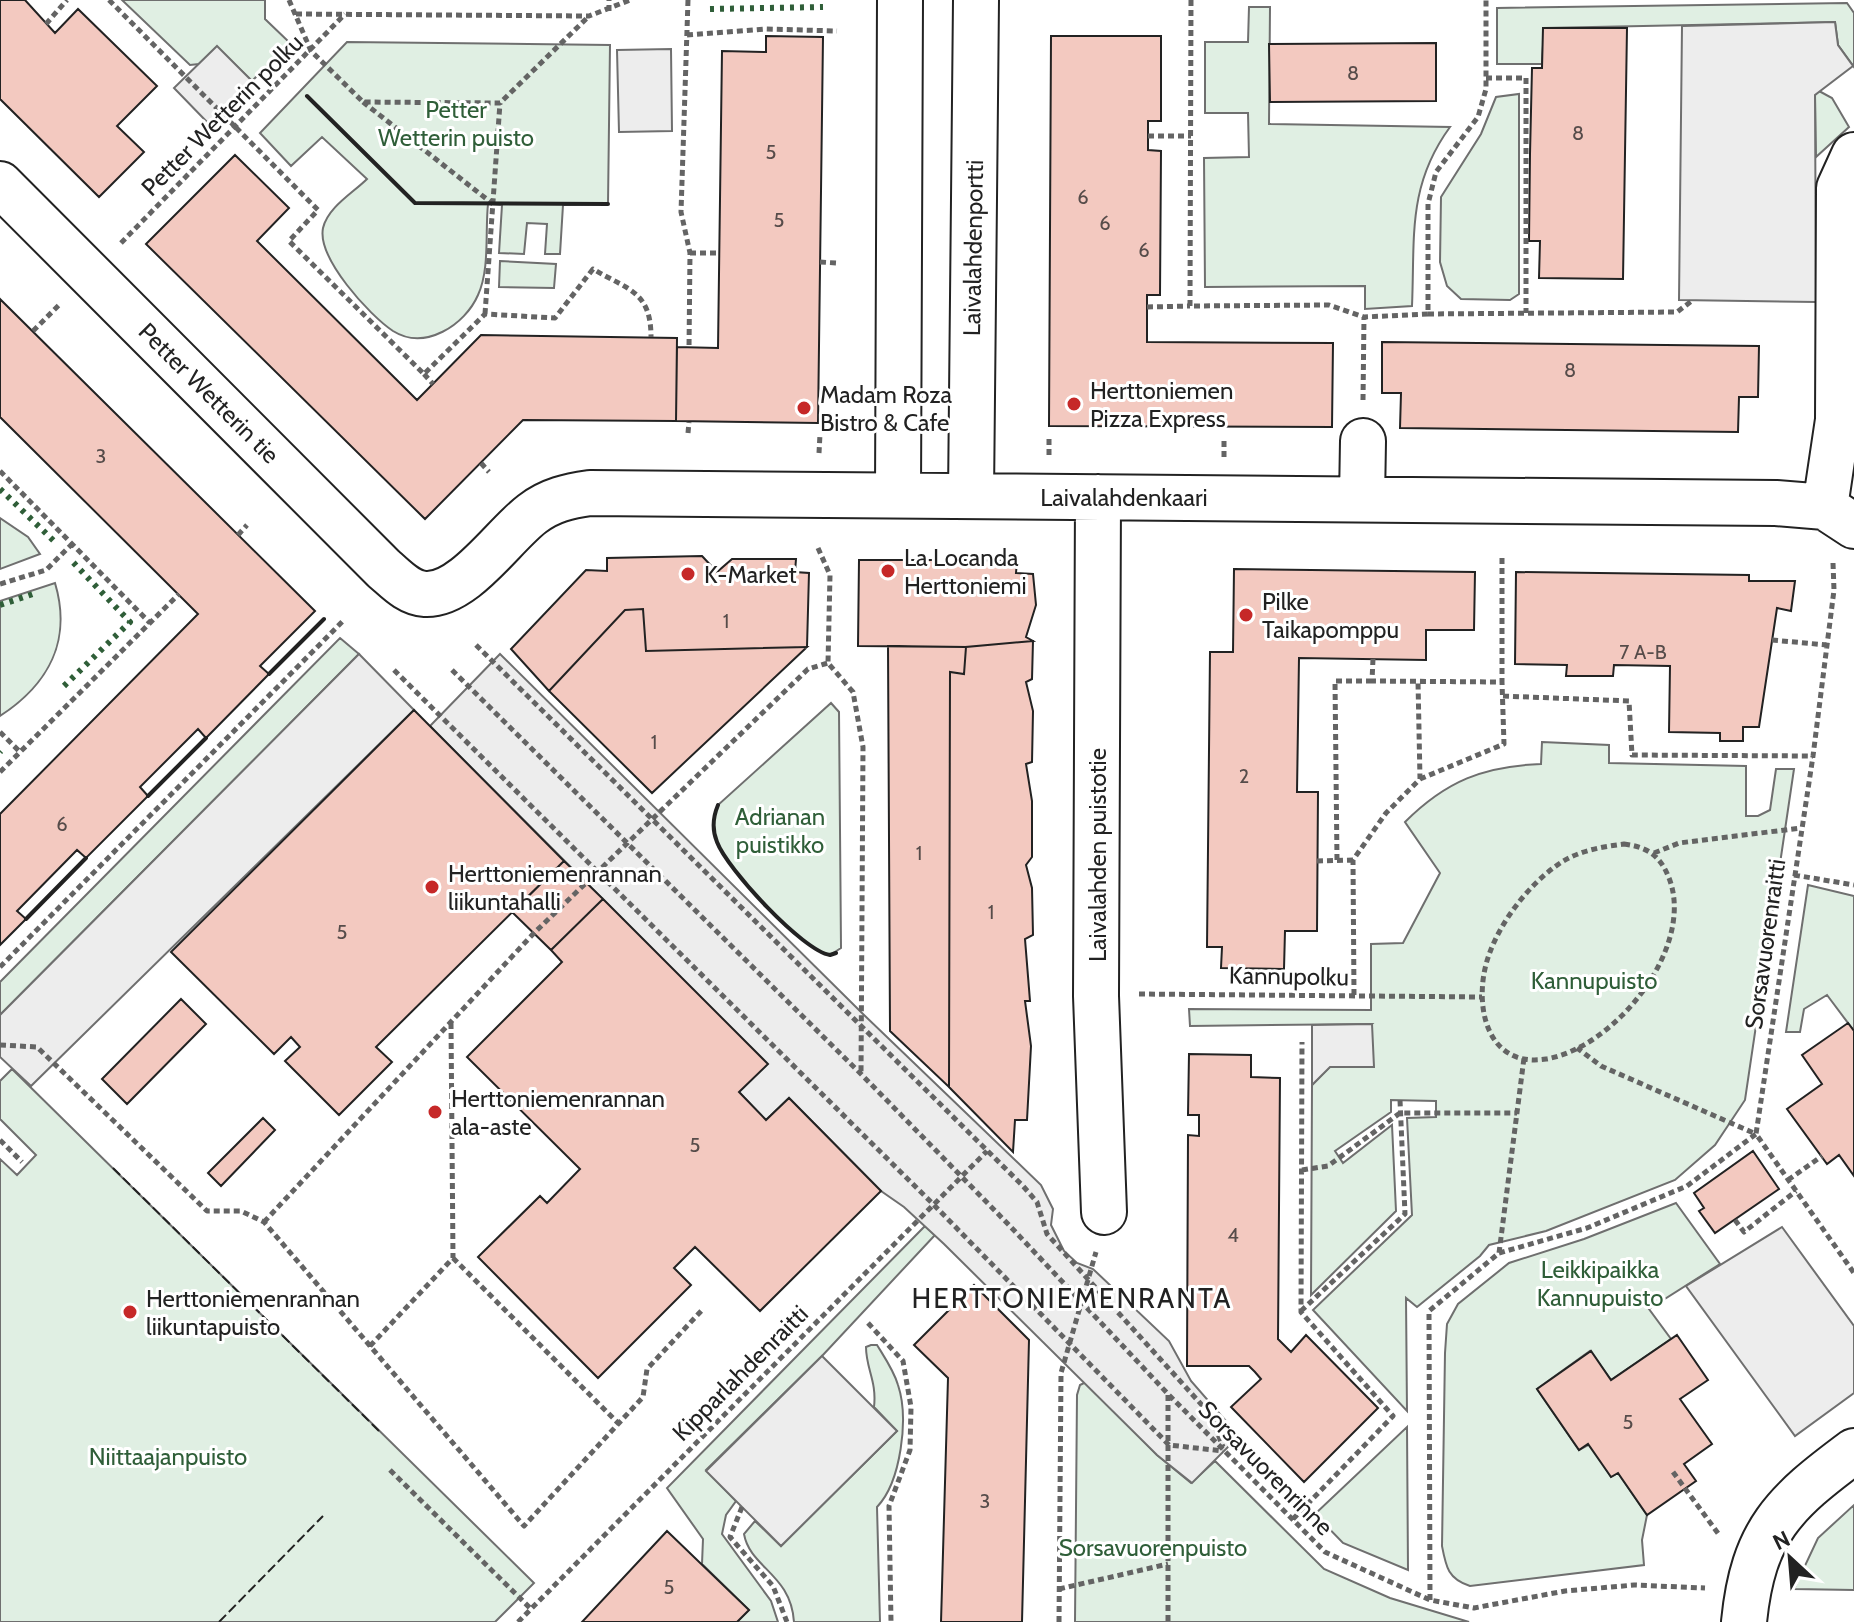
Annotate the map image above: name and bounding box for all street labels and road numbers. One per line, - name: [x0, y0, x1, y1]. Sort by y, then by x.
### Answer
- street label: Petter Wetterin polku: [135, 28, 309, 202]
- street label: Laivalahdenportti: [957, 160, 989, 336]
- street label: Petter Wetterin tie: [133, 317, 285, 469]
- street label: Laivalahdenkaari: [1040, 483, 1208, 512]
- street label: Laivalahden puistotie: [1083, 748, 1112, 962]
- street label: Sorsavuorenraitti: [1739, 857, 1791, 1031]
- street label: Kannupolku: [1229, 960, 1349, 992]
- street label: Kipparlahdenraitti: [666, 1299, 814, 1447]
- street label: Sorsavuorenrinne: [1193, 1395, 1339, 1541]

